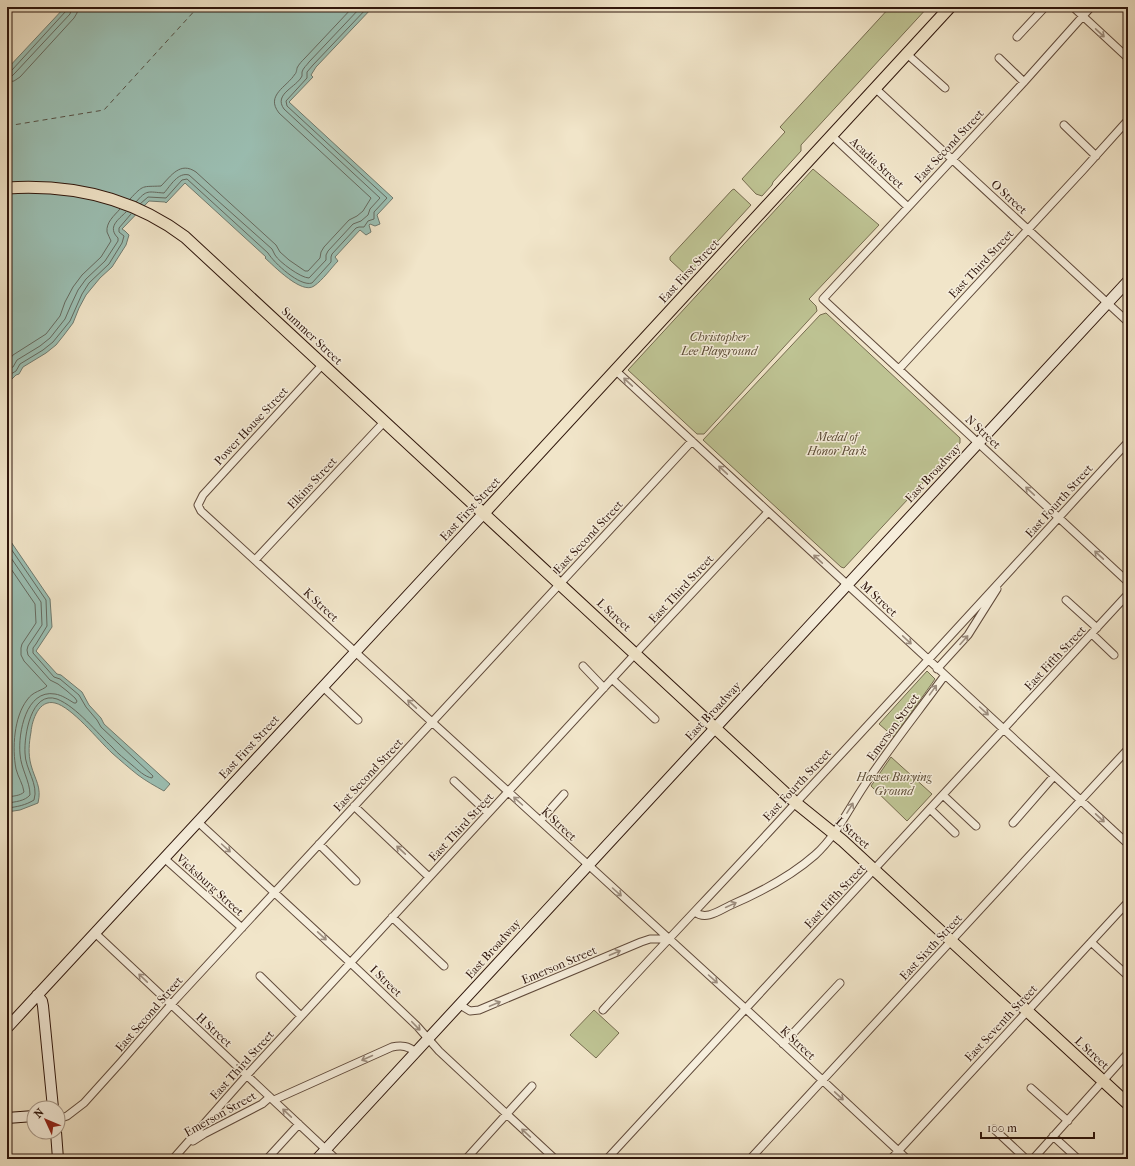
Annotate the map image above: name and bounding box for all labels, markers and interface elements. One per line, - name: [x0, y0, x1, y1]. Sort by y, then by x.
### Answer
- one-way arrow: [1095, 28, 1105, 38]
- street label: East Second Street: [911, 106, 987, 186]
- street label: Acadia Street: [846, 134, 907, 192]
- street label: O Street: [988, 177, 1030, 218]
- street label: East Third Street: [946, 226, 1017, 301]
- street label: East First Street: [656, 236, 723, 306]
- street label: Summer Street: [279, 304, 346, 368]
- park label: Christopher Lee Playground: [680, 330, 759, 358]
- one-way arrow: [623, 378, 633, 387]
- street label: Power House Street: [211, 383, 291, 468]
- street label: N Street: [962, 412, 1004, 452]
- park label: Medal of Honor Park: [806, 430, 867, 458]
- street label: East Broadway: [902, 440, 964, 505]
- street label: Elkins Street: [284, 454, 340, 512]
- street label: East Fourth Street: [1022, 461, 1096, 541]
- one-way arrow: [718, 466, 728, 475]
- street label: East First Street: [437, 474, 504, 544]
- one-way arrow: [1025, 486, 1035, 496]
- street label: East Second Street: [550, 497, 626, 577]
- street label: East Third Street: [646, 551, 717, 626]
- one-way arrow: [1095, 551, 1105, 560]
- one-way arrow: [813, 554, 824, 563]
- street label: M Street: [858, 578, 901, 620]
- street label: K Street: [301, 585, 342, 625]
- street label: L Street: [594, 596, 634, 635]
- street label: East Fifth Street: [1021, 622, 1089, 693]
- one-way arrow: [901, 635, 911, 644]
- one-way arrow: [959, 635, 968, 645]
- street label: East Broadway: [682, 678, 744, 743]
- one-way arrow: [929, 685, 938, 696]
- street label: Emerson Street: [864, 690, 923, 763]
- one-way arrow: [407, 699, 417, 709]
- one-way arrow: [979, 706, 989, 715]
- street label: East First Street: [216, 712, 283, 782]
- street label: East Second Street: [330, 735, 406, 815]
- street label: East Fourth Street: [760, 745, 835, 824]
- park label: Hawes Burying Ground: [856, 770, 932, 798]
- street label: East Third Street: [426, 789, 497, 864]
- one-way arrow: [513, 797, 523, 806]
- one-way arrow: [847, 802, 855, 814]
- street label: K Street: [539, 804, 580, 844]
- one-way arrow: [1095, 813, 1105, 823]
- street label: L Street: [833, 814, 874, 852]
- one-way arrow: [221, 843, 231, 852]
- one-way arrow: [396, 846, 406, 855]
- street label: Vicksburg Street: [173, 850, 247, 919]
- street label: East Fifth Street: [801, 860, 869, 931]
- one-way arrow: [612, 887, 622, 897]
- one-way arrow: [724, 901, 736, 909]
- street label: East Sixth Street: [897, 910, 966, 983]
- street label: East Broadway: [462, 916, 524, 982]
- one-way arrow: [317, 931, 327, 941]
- street label: Emerson Street: [519, 943, 599, 987]
- one-way arrow: [609, 949, 621, 957]
- street label: I Street: [367, 962, 405, 1000]
- street label: East Second Street: [112, 973, 186, 1055]
- one-way arrow: [137, 973, 148, 982]
- one-way arrow: [708, 975, 718, 984]
- street label: East Seventh Street: [962, 981, 1041, 1064]
- one-way arrow: [489, 999, 501, 1007]
- street label: H Street: [193, 1010, 235, 1051]
- one-way arrow: [412, 1021, 421, 1031]
- street label: K Street: [778, 1023, 819, 1063]
- street label: East Third Street: [207, 1027, 277, 1103]
- street label: L Street: [1072, 1034, 1112, 1073]
- one-way arrow: [361, 1055, 373, 1062]
- street label: Emerson Street: [182, 1088, 259, 1139]
- one-way arrow: [834, 1092, 844, 1101]
- north arrow: [26, 1100, 66, 1140]
- text: N: [32, 1105, 47, 1121]
- one-way arrow: [283, 1109, 293, 1118]
- scale bar: [981, 1114, 1094, 1140]
- text: 100 m: [987, 1121, 1017, 1135]
- one-way arrow: [521, 1128, 532, 1137]

